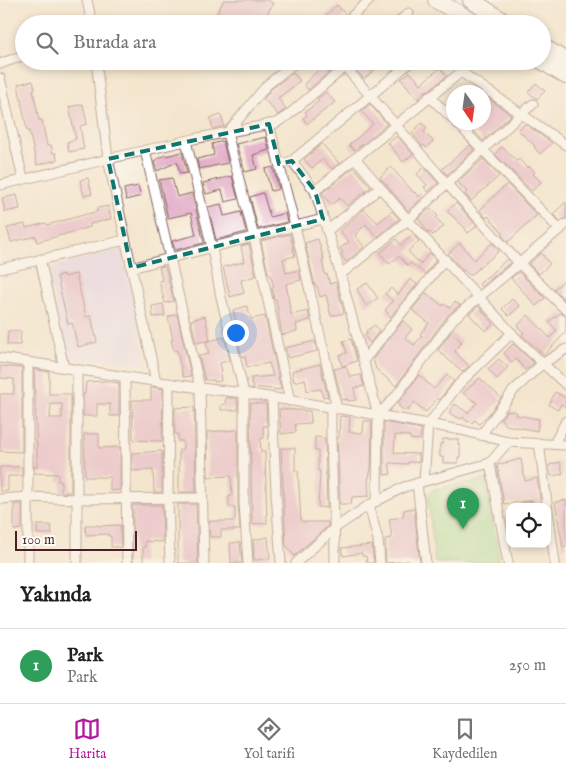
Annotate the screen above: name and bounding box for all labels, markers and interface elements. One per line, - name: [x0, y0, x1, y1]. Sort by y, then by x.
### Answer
- search box: [15, 15, 551, 70]
- icon: search: [33, 29, 61, 57]
- text: Burada ara: [73, 31, 157, 55]
- north arrow: [446, 85, 491, 130]
- your location: [223, 320, 249, 346]
- pin: 1: [447, 488, 479, 529]
- map controls: [506, 503, 551, 548]
- button: locate: [506, 503, 551, 548]
- scale bar: [15, 528, 138, 551]
- text: 100 m: [22, 531, 55, 549]
- text: Yakında: [20, 582, 91, 609]
- text: Park: [67, 644, 103, 668]
- text: 1: [33, 656, 39, 676]
- text: 250 m: [509, 656, 546, 676]
- text: Park: [67, 668, 97, 688]
- tab: Harita: [69, 715, 106, 763]
- tab: Yol tarifi: [243, 715, 295, 763]
- tab: Kaydedilen: [432, 715, 497, 763]

